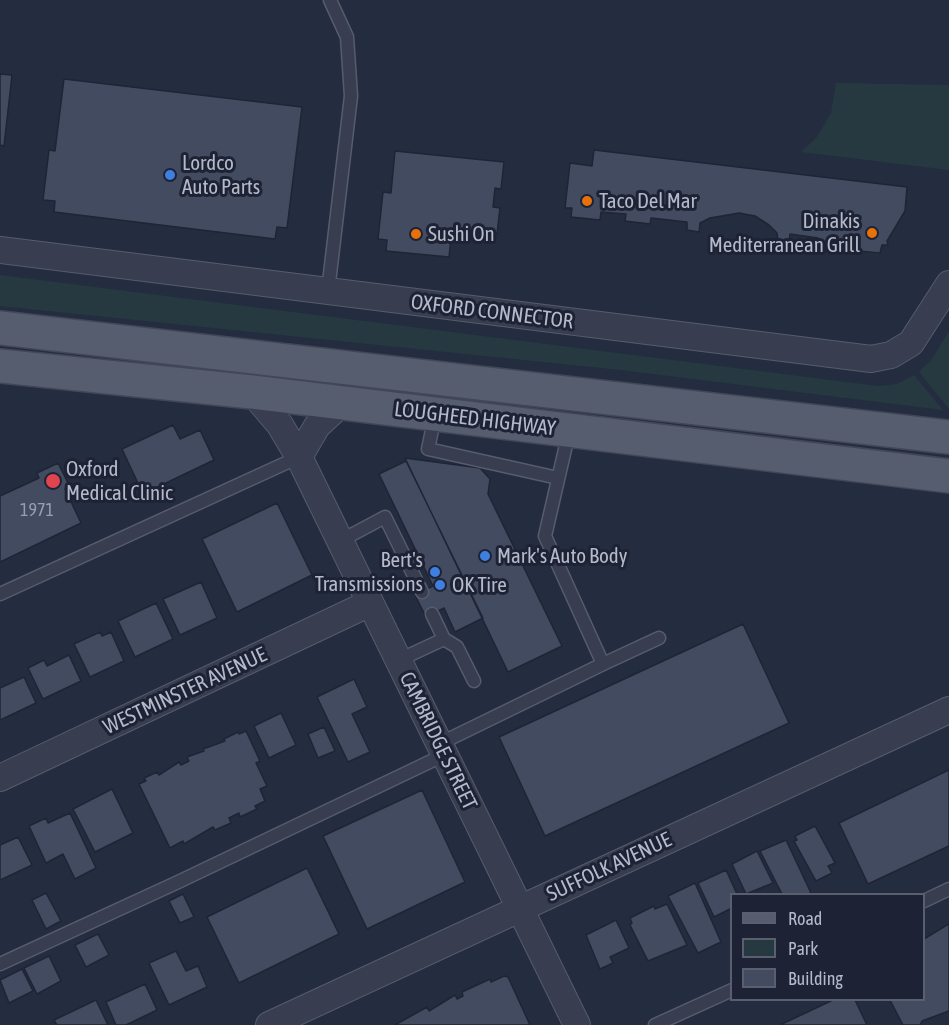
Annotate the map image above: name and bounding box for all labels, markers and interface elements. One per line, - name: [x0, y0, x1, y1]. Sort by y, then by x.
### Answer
- place label: Lordco Auto Parts: [182, 150, 260, 200]
- marker: Lordco Auto Parts: [163, 168, 177, 182]
- place label: Taco Del Mar: [599, 188, 697, 214]
- marker: Taco Del Mar: [580, 194, 594, 208]
- place label: Dinakis Mediterranean Grill: [709, 208, 860, 258]
- place label: Sushi On: [428, 221, 495, 247]
- marker: Dinakis Mediterranean Grill: [865, 226, 879, 240]
- marker: Sushi On: [409, 227, 423, 241]
- street label: OXFORD CONNECTOR: [409, 290, 575, 334]
- street label: LOUGHEED HIGHWAY: [393, 397, 557, 441]
- place label: Oxford Medical Clinic: [66, 456, 173, 506]
- marker: Oxford Medical Clinic: [44, 472, 62, 490]
- house number: 1971: [20, 499, 54, 521]
- place label: Mark's Auto Body: [497, 543, 627, 569]
- place label: Bert's Transmissions: [315, 547, 423, 597]
- marker: Mark's Auto Body: [478, 549, 492, 563]
- marker: Bert's Transmissions: [428, 565, 442, 579]
- place label: OK Tire: [452, 572, 507, 598]
- marker: OK Tire: [433, 578, 447, 592]
- street label: WESTMINSTER AVENUE: [99, 642, 271, 740]
- street label: CAMBRIDGE STREET: [394, 668, 482, 814]
- street label: SUFFOLK AVENUE: [543, 827, 675, 907]
- legend: [730, 893, 925, 1001]
- text: Road: [788, 908, 822, 929]
- text: Park: [788, 938, 818, 959]
- text: Building: [788, 968, 843, 989]

